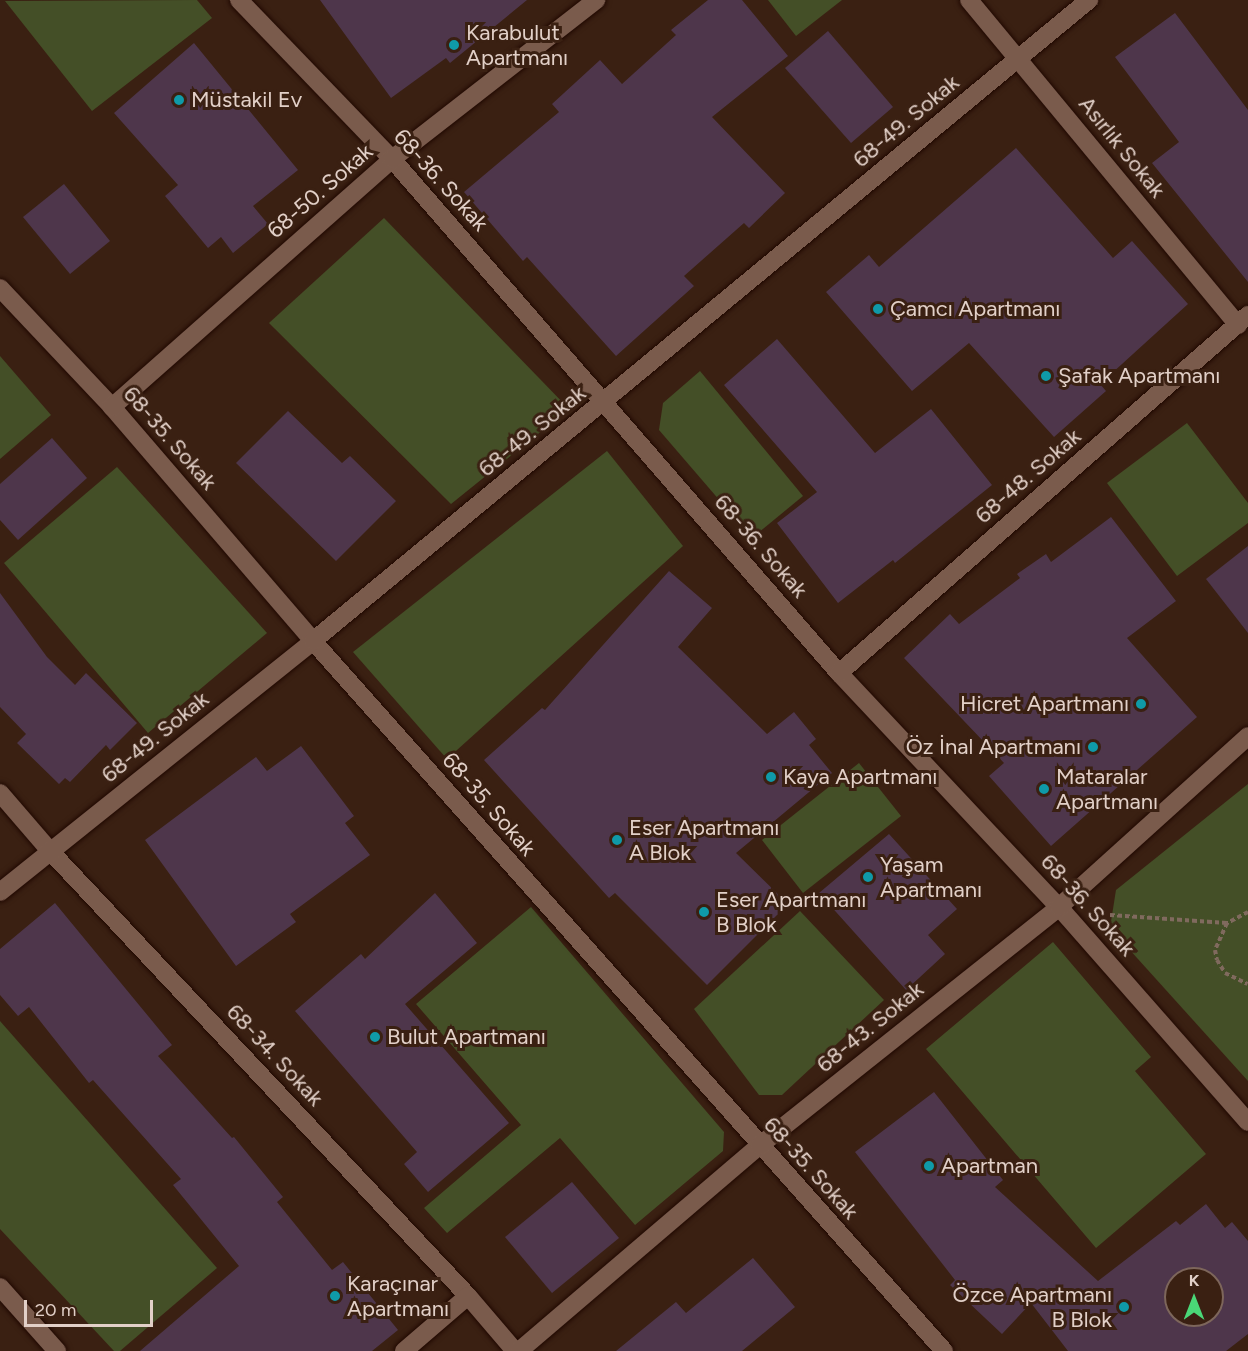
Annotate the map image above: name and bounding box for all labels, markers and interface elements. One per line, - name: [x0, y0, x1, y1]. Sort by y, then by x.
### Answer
- place label: Karabulut Apartmanı: [466, 19, 568, 70]
- marker: Karabulut Apartmanı: [447, 38, 461, 52]
- street label: 68-49. Sokak: [848, 69, 964, 173]
- place label: Müstakil Ev: [191, 87, 302, 113]
- street label: Asırlık Sokak: [1073, 91, 1171, 203]
- marker: Müstakil Ev: [172, 93, 186, 107]
- street label: 68-36. Sokak: [388, 124, 494, 236]
- street label: 68-50. Sokak: [262, 138, 378, 244]
- place label: Çamcı Apartmanı: [890, 296, 1060, 322]
- marker: Çamcı Apartmanı: [871, 302, 885, 316]
- place label: Şafak Apartmanı: [1058, 363, 1220, 389]
- marker: Şafak Apartmanı: [1039, 369, 1053, 383]
- street label: 68-49. Sokak: [473, 380, 591, 482]
- street label: 68-35. Sokak: [118, 381, 222, 495]
- street label: 68-48. Sokak: [970, 423, 1086, 529]
- street label: 68-36. Sokak: [709, 489, 813, 603]
- street label: 68-49. Sokak: [96, 686, 214, 788]
- place label: Hicret Apartmanı: [960, 691, 1129, 717]
- marker: Hicret Apartmanı: [1134, 697, 1148, 711]
- place label: Öz İnal Apartmanı: [906, 734, 1081, 760]
- marker: Öz İnal Apartmanı: [1086, 740, 1100, 754]
- street label: 68-35. Sokak: [437, 747, 541, 861]
- place label: Mataralar Apartmanı: [1056, 763, 1158, 814]
- place label: Kaya Apartmanı: [783, 764, 937, 790]
- marker: Kaya Apartmanı: [764, 770, 778, 784]
- marker: Mataralar Apartmanı: [1037, 782, 1051, 796]
- place label: Eser Apartmanı A Blok: [629, 814, 779, 866]
- marker: Eser Apartmanı A Blok: [610, 833, 624, 847]
- street label: 68-36. Sokak: [1035, 849, 1141, 961]
- place label: Yaşam Apartmanı: [880, 851, 982, 902]
- marker: Yaşam Apartmanı: [861, 870, 875, 884]
- place label: Eser Apartmanı B Blok: [716, 886, 866, 938]
- marker: Eser Apartmanı B Blok: [697, 905, 711, 919]
- street label: 68-43. Sokak: [811, 976, 929, 1078]
- street label: 68-34. Sokak: [221, 999, 329, 1111]
- place label: Bulut Apartmanı: [387, 1024, 546, 1050]
- marker: Bulut Apartmanı: [368, 1030, 382, 1044]
- street label: 68-35. Sokak: [758, 1111, 864, 1225]
- place label: Apartman: [941, 1153, 1038, 1179]
- marker: Apartman: [922, 1159, 936, 1173]
- north arrow: [1164, 1267, 1224, 1327]
- place label: Karaçınar Apartmanı: [347, 1270, 449, 1322]
- text: K: [1189, 1271, 1199, 1290]
- place label: Özce Apartmanı B Blok: [953, 1281, 1112, 1332]
- scale bar: [27, 1288, 156, 1326]
- marker: Karaçınar Apartmanı: [328, 1289, 342, 1303]
- text: 20 m: [35, 1299, 76, 1321]
- marker: Özce Apartmanı B Blok: [1117, 1300, 1131, 1314]

